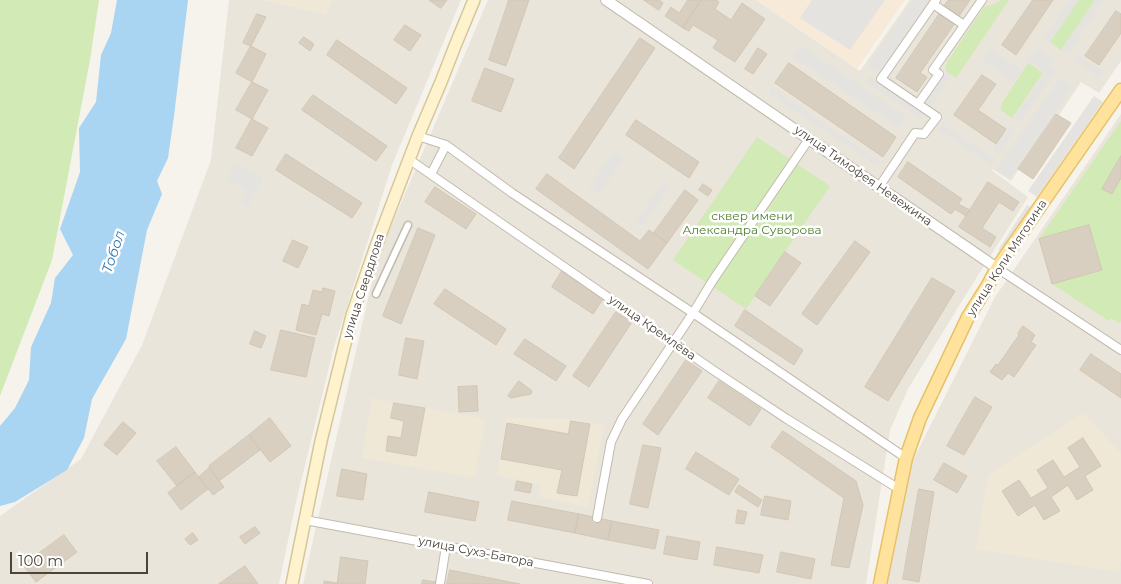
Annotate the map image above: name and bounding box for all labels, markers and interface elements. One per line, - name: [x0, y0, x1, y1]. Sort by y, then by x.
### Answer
- street label: улица Тимофея Невежина: [791, 123, 935, 229]
- street label: улица Коли Мяготина: [964, 197, 1050, 319]
- park label: сквер имени Александра Суворова: [682, 209, 822, 237]
- water label: Тобол: [99, 229, 129, 275]
- street label: улица Свердлова: [340, 232, 388, 340]
- street label: улица Кремлёва: [606, 292, 698, 364]
- street label: улица Сухэ-Батора: [417, 534, 535, 570]
- scale bar: [12, 542, 150, 574]
- text: 100 m: [18, 551, 63, 570]

